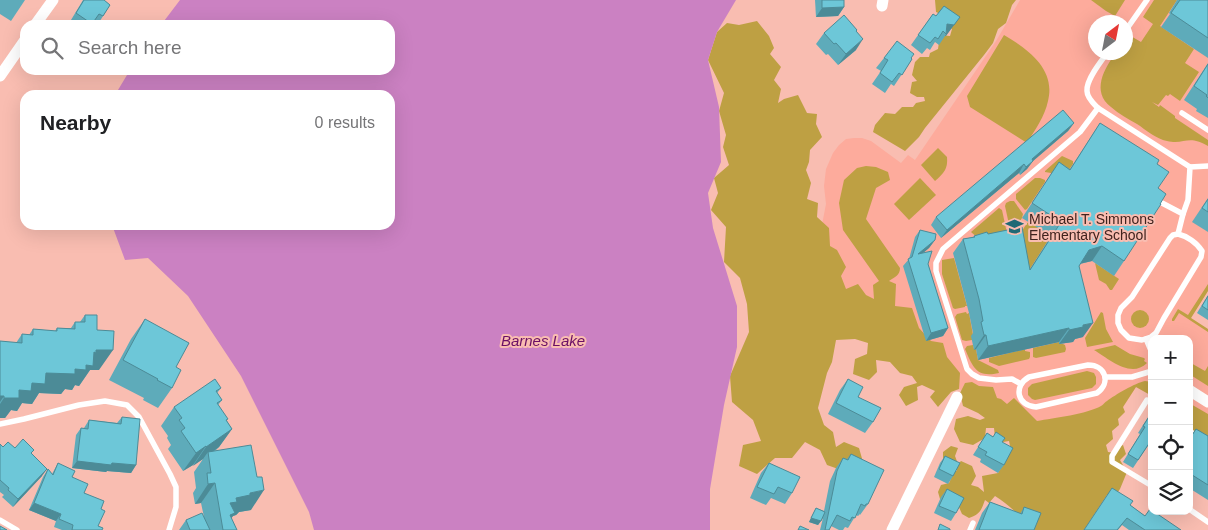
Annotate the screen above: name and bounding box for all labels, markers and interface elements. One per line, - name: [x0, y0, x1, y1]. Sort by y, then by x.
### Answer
- north arrow: [1088, 15, 1133, 60]
- search box: [20, 20, 395, 75]
- icon: search: [38, 34, 66, 62]
- text: Search here: [78, 37, 182, 58]
- text: Nearby: [40, 111, 111, 134]
- text: 0 results: [315, 114, 375, 131]
- place label: Michael T. Simmons Elementary School: [1029, 211, 1154, 243]
- school or university icon: Michael T. Simmons Elementary School: [1005, 217, 1025, 237]
- water label: Barnes Lake: [501, 332, 585, 349]
- map controls: [1148, 335, 1193, 515]
- button: +: [1148, 335, 1193, 380]
- button: −: [1148, 380, 1193, 425]
- button: locate: [1148, 425, 1193, 470]
- button: layers: [1148, 470, 1193, 515]

